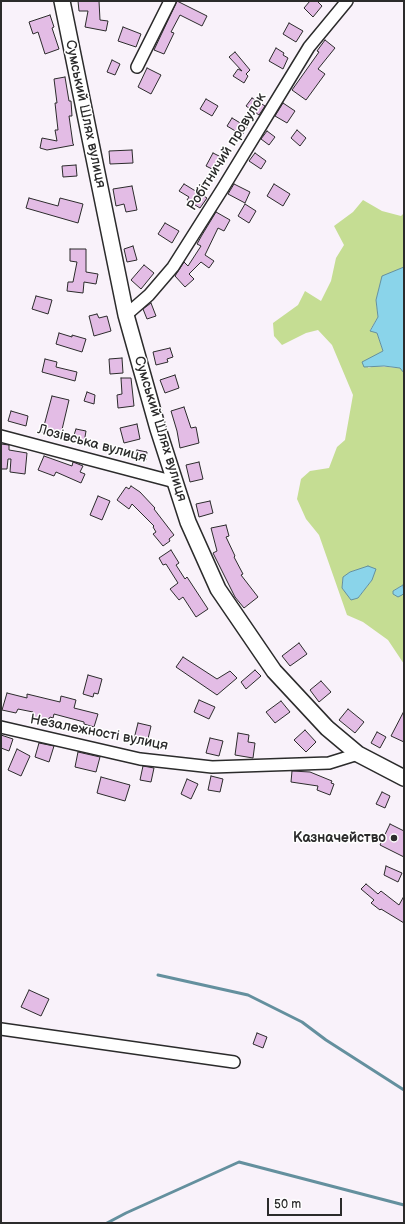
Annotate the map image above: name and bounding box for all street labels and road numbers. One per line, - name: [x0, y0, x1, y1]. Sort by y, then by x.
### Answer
- street label: Сумський Шлях вулиця: [61, 38, 109, 190]
- street label: Робітничий провулок: [184, 90, 270, 214]
- street label: Сумський Шлях вулиця: [130, 354, 190, 504]
- street label: Лозівська вулиця: [36, 421, 148, 467]
- street label: Незалежності вулиця: [29, 711, 169, 755]

